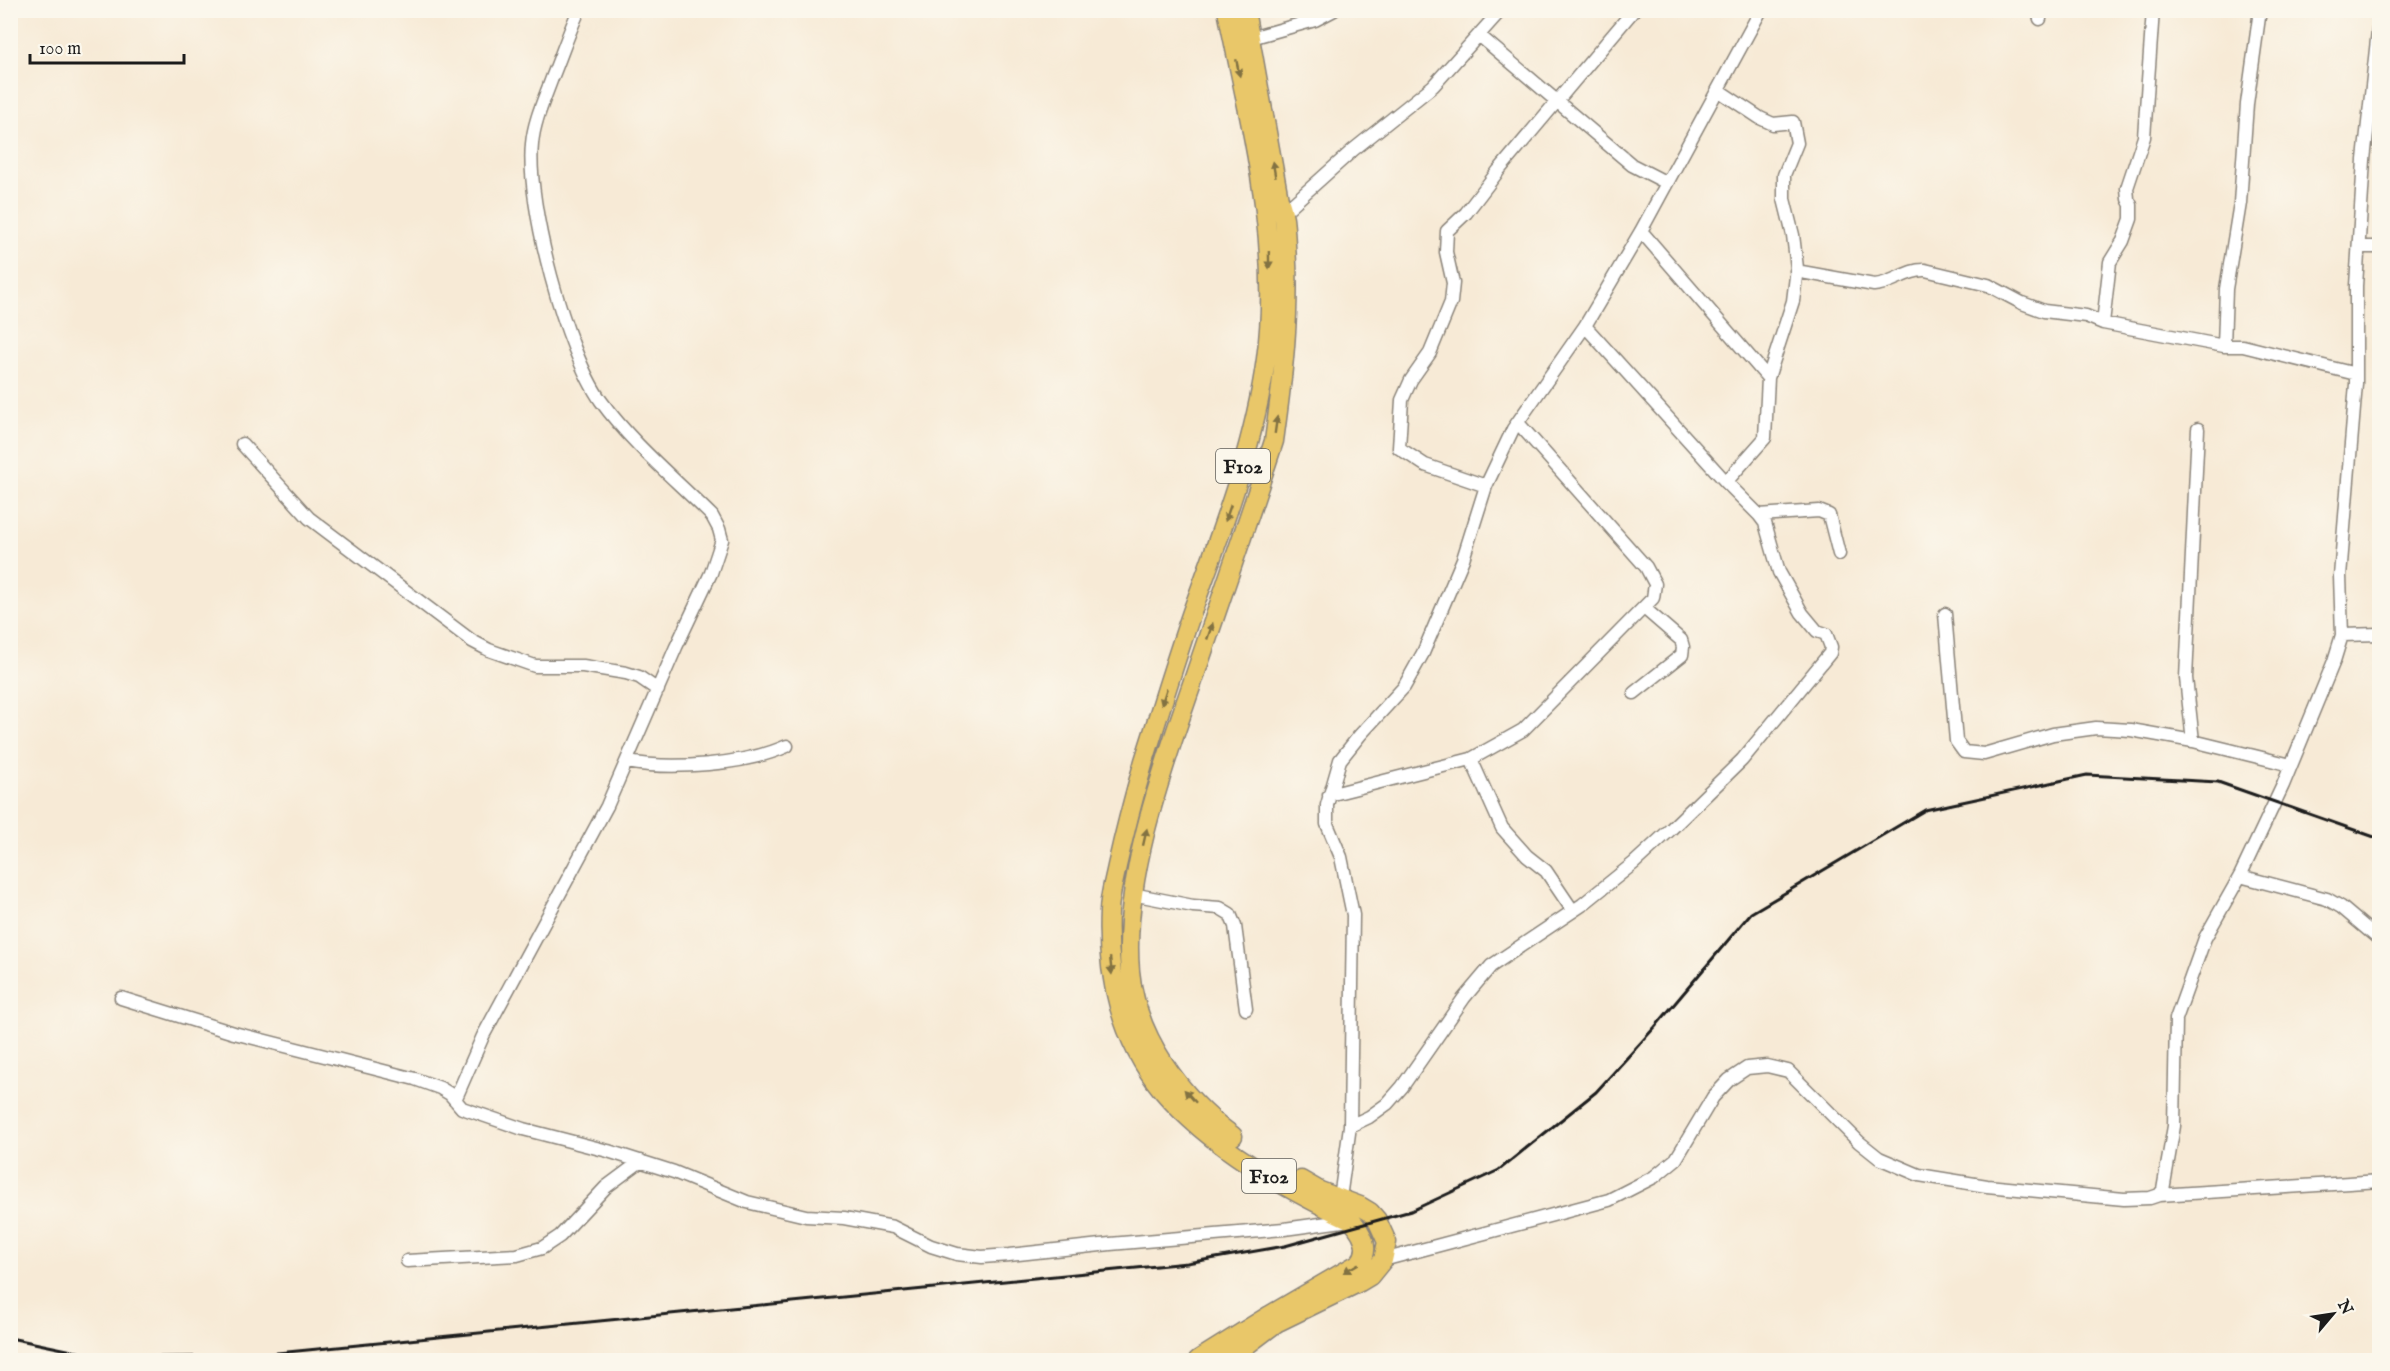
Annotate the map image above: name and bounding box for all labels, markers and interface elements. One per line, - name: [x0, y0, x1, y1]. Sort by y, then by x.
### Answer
- scale bar: [30, 27, 184, 65]
- text: 100 m: [39, 38, 81, 61]
- one-way arrow: [1234, 58, 1244, 77]
- one-way arrow: [1269, 160, 1278, 179]
- one-way arrow: [1264, 251, 1274, 270]
- one-way arrow: [1272, 416, 1281, 435]
- road number: F102: [1216, 449, 1270, 483]
- one-way arrow: [1222, 504, 1232, 522]
- one-way arrow: [1205, 621, 1215, 639]
- one-way arrow: [1159, 688, 1169, 706]
- one-way arrow: [1141, 827, 1151, 846]
- one-way arrow: [1106, 957, 1115, 976]
- one-way arrow: [1183, 1089, 1197, 1104]
- road number: F102: [1242, 1159, 1296, 1193]
- one-way arrow: [1342, 1263, 1359, 1273]
- north arrow: [2303, 1284, 2363, 1344]
- text: N: [2332, 1296, 2357, 1319]

